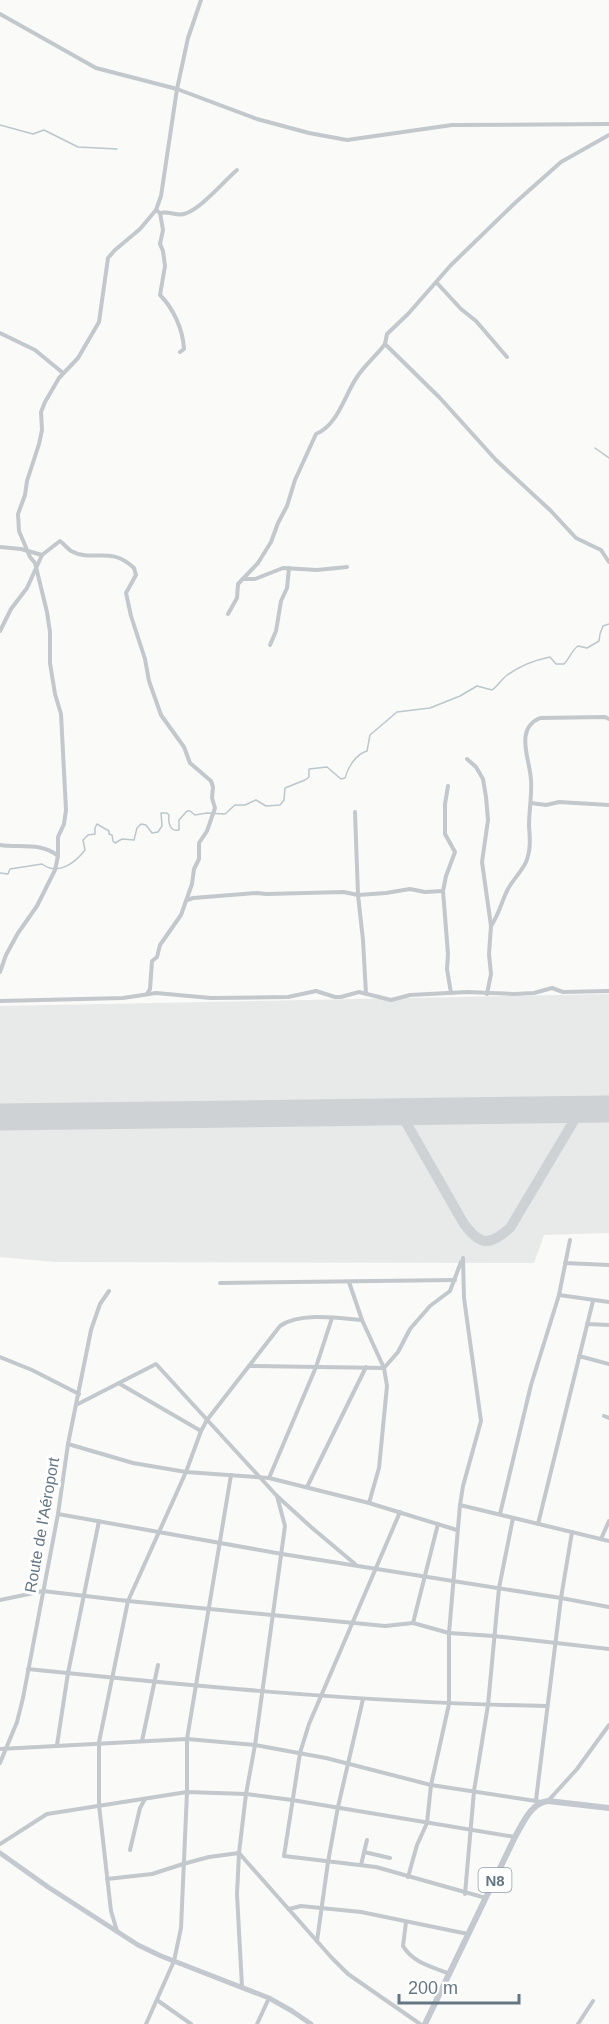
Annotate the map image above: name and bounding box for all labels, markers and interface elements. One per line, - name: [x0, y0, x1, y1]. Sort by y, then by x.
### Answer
- street label: Route de l'Aéroport: [22, 1455, 62, 1594]
- road number: N8: [478, 1868, 512, 1892]
- scale bar: [399, 1967, 519, 2005]
- text: 200 m: [408, 1978, 458, 1998]

